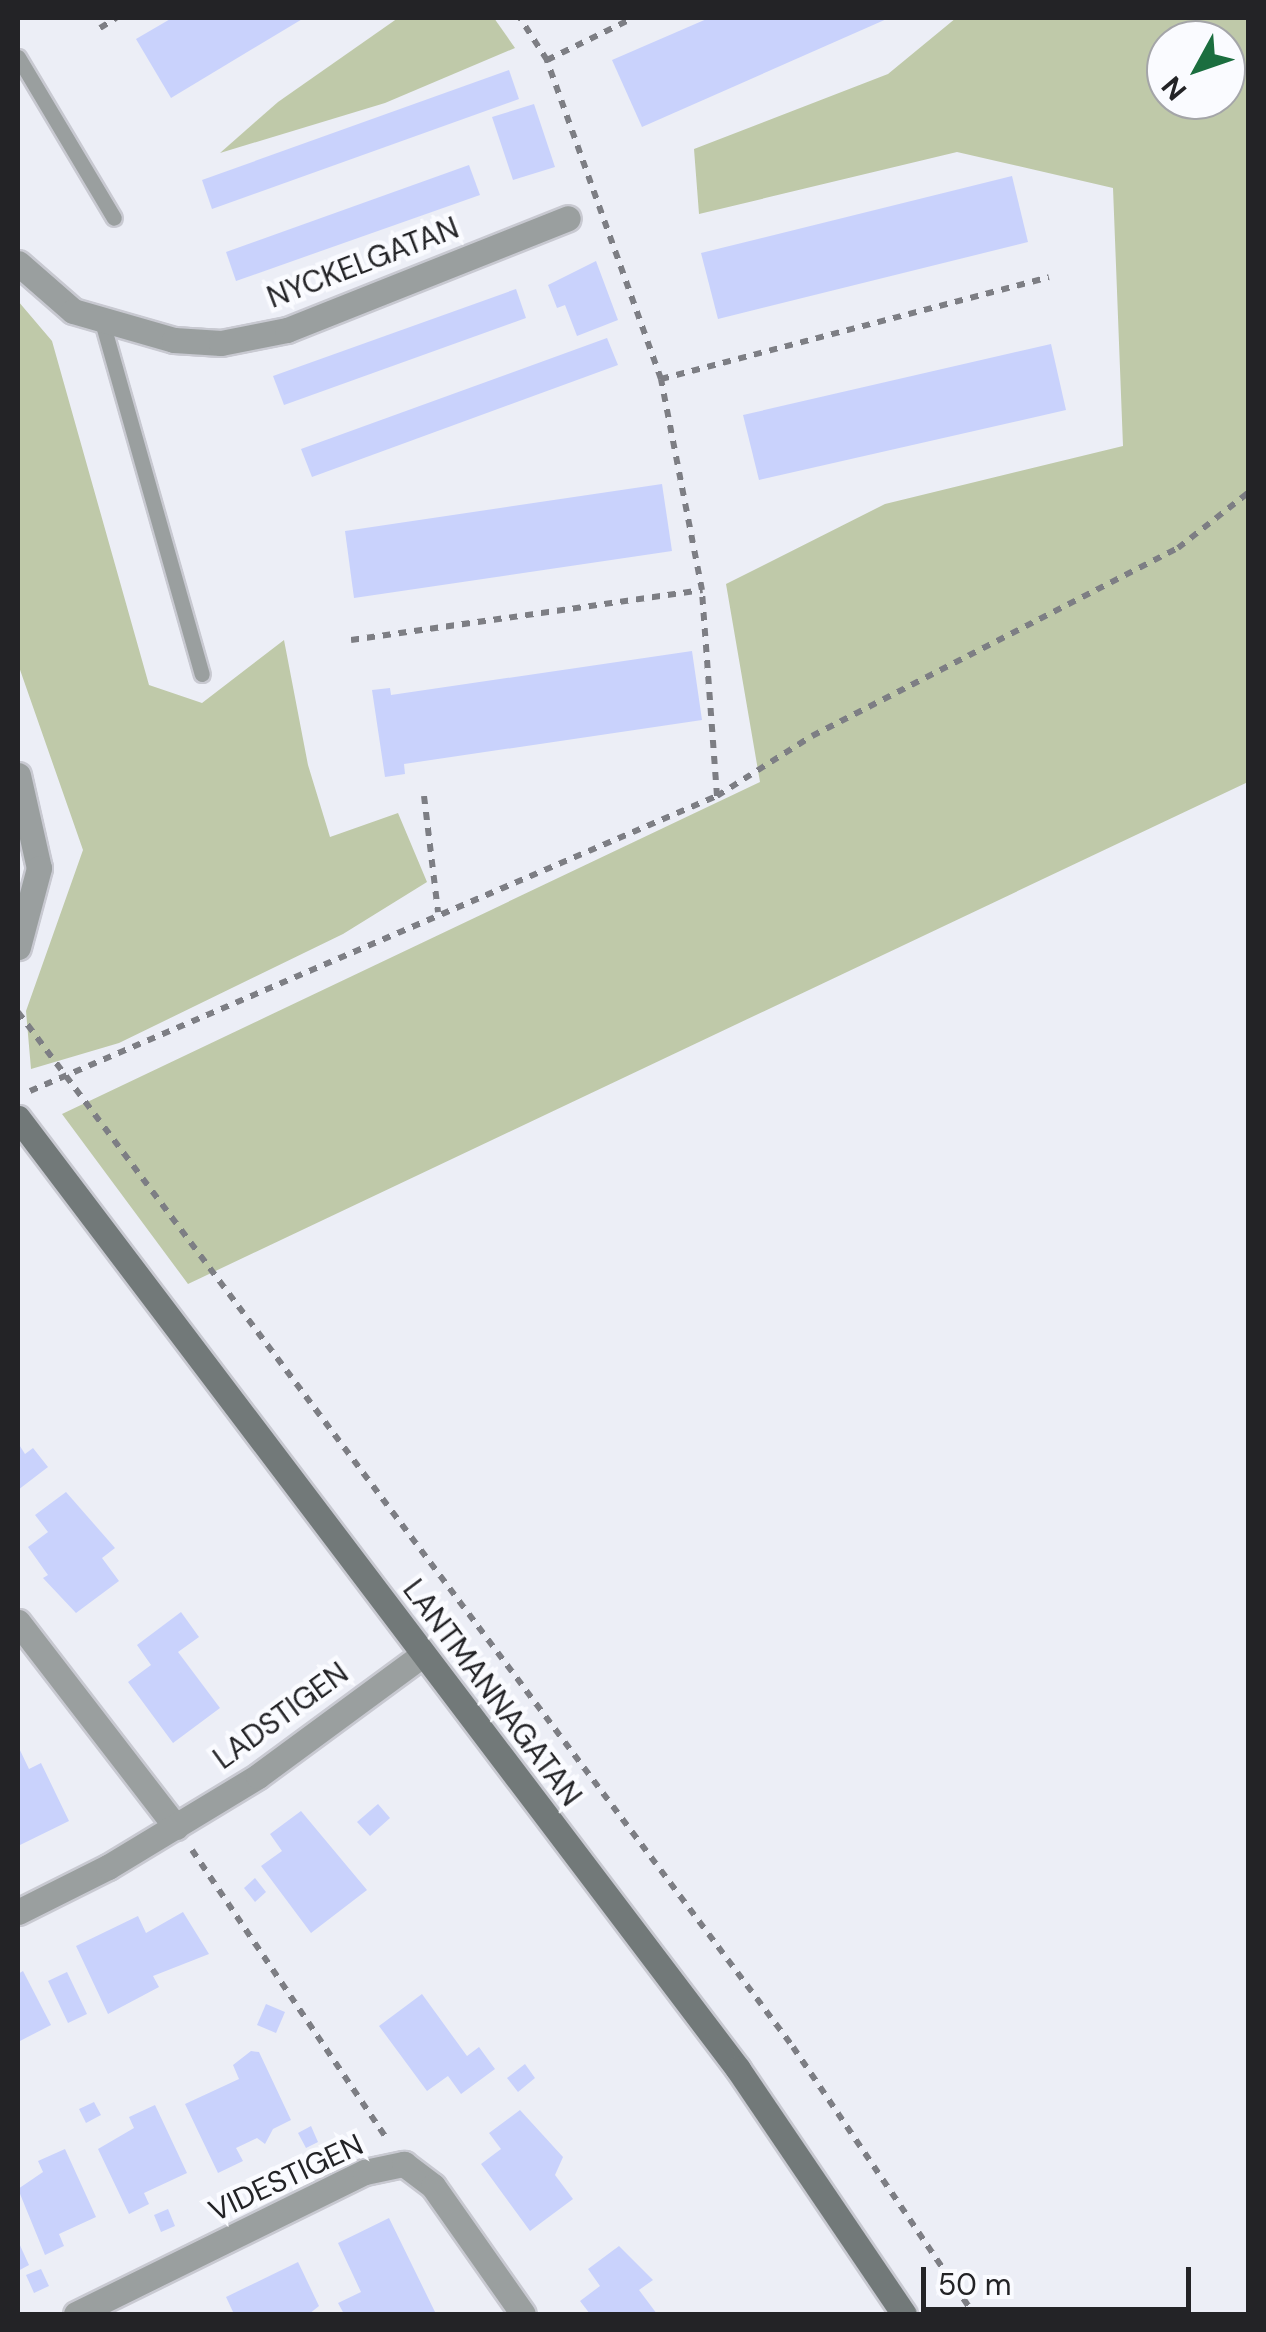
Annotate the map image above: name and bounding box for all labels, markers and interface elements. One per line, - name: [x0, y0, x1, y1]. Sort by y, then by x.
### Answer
- north arrow: [1146, 20, 1246, 120]
- text: N: [1153, 69, 1195, 108]
- street label: NYCKELGATAN: [262, 210, 464, 316]
- street label: LANTMANNAGATAN: [395, 1573, 589, 1813]
- street label: LADSTIGEN: [207, 1655, 355, 1777]
- street label: VIDESTIGEN: [203, 2127, 369, 2229]
- scale bar: [926, 2247, 1196, 2309]
- text: 50 m: [938, 2265, 1012, 2304]

